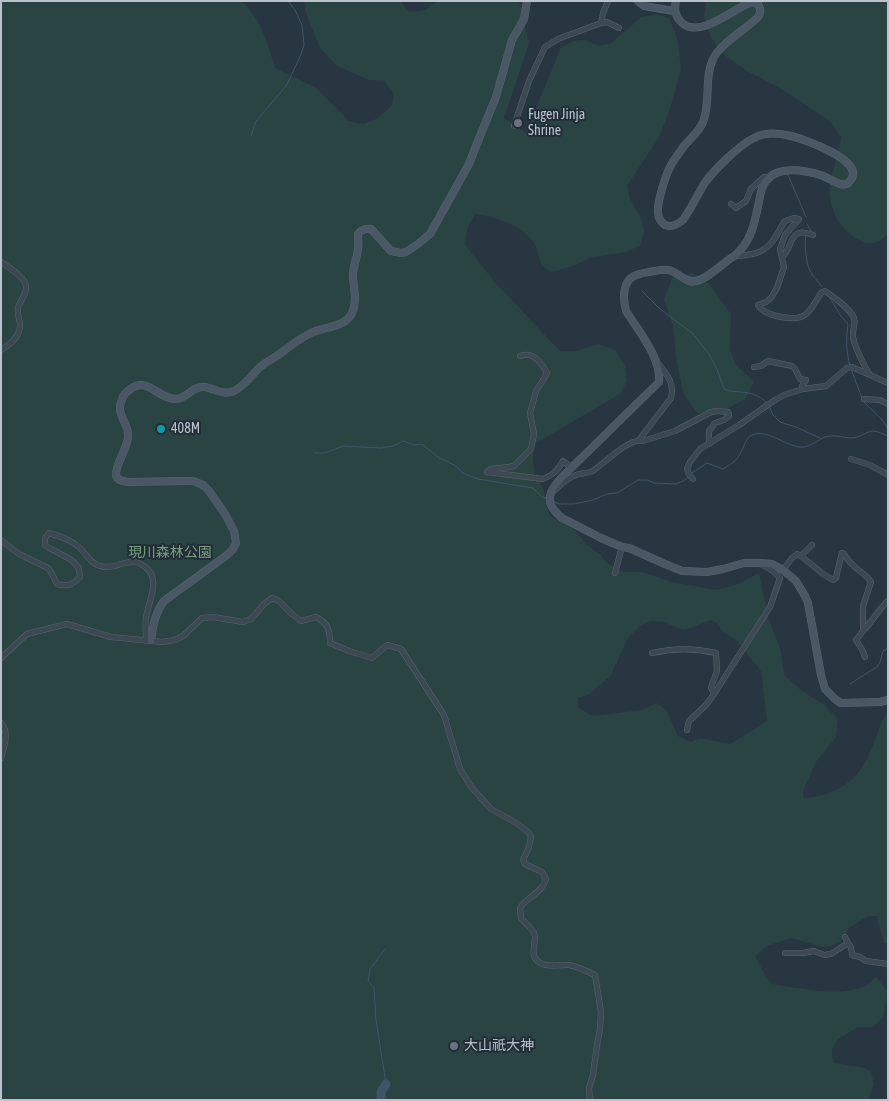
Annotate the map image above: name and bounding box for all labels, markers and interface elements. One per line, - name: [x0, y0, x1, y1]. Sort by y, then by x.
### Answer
- place label: Fugen Jinja Shrine: [528, 107, 585, 140]
- marker: Fugen Jinja Shrine: [512, 117, 524, 129]
- place label: 408M: [171, 421, 200, 437]
- marker: 408M: [155, 423, 167, 435]
- park label: 現川森林公園: [128, 545, 212, 561]
- place label: 大山祇大神: [464, 1038, 534, 1054]
- marker: 大山祇大神: [448, 1040, 460, 1052]

